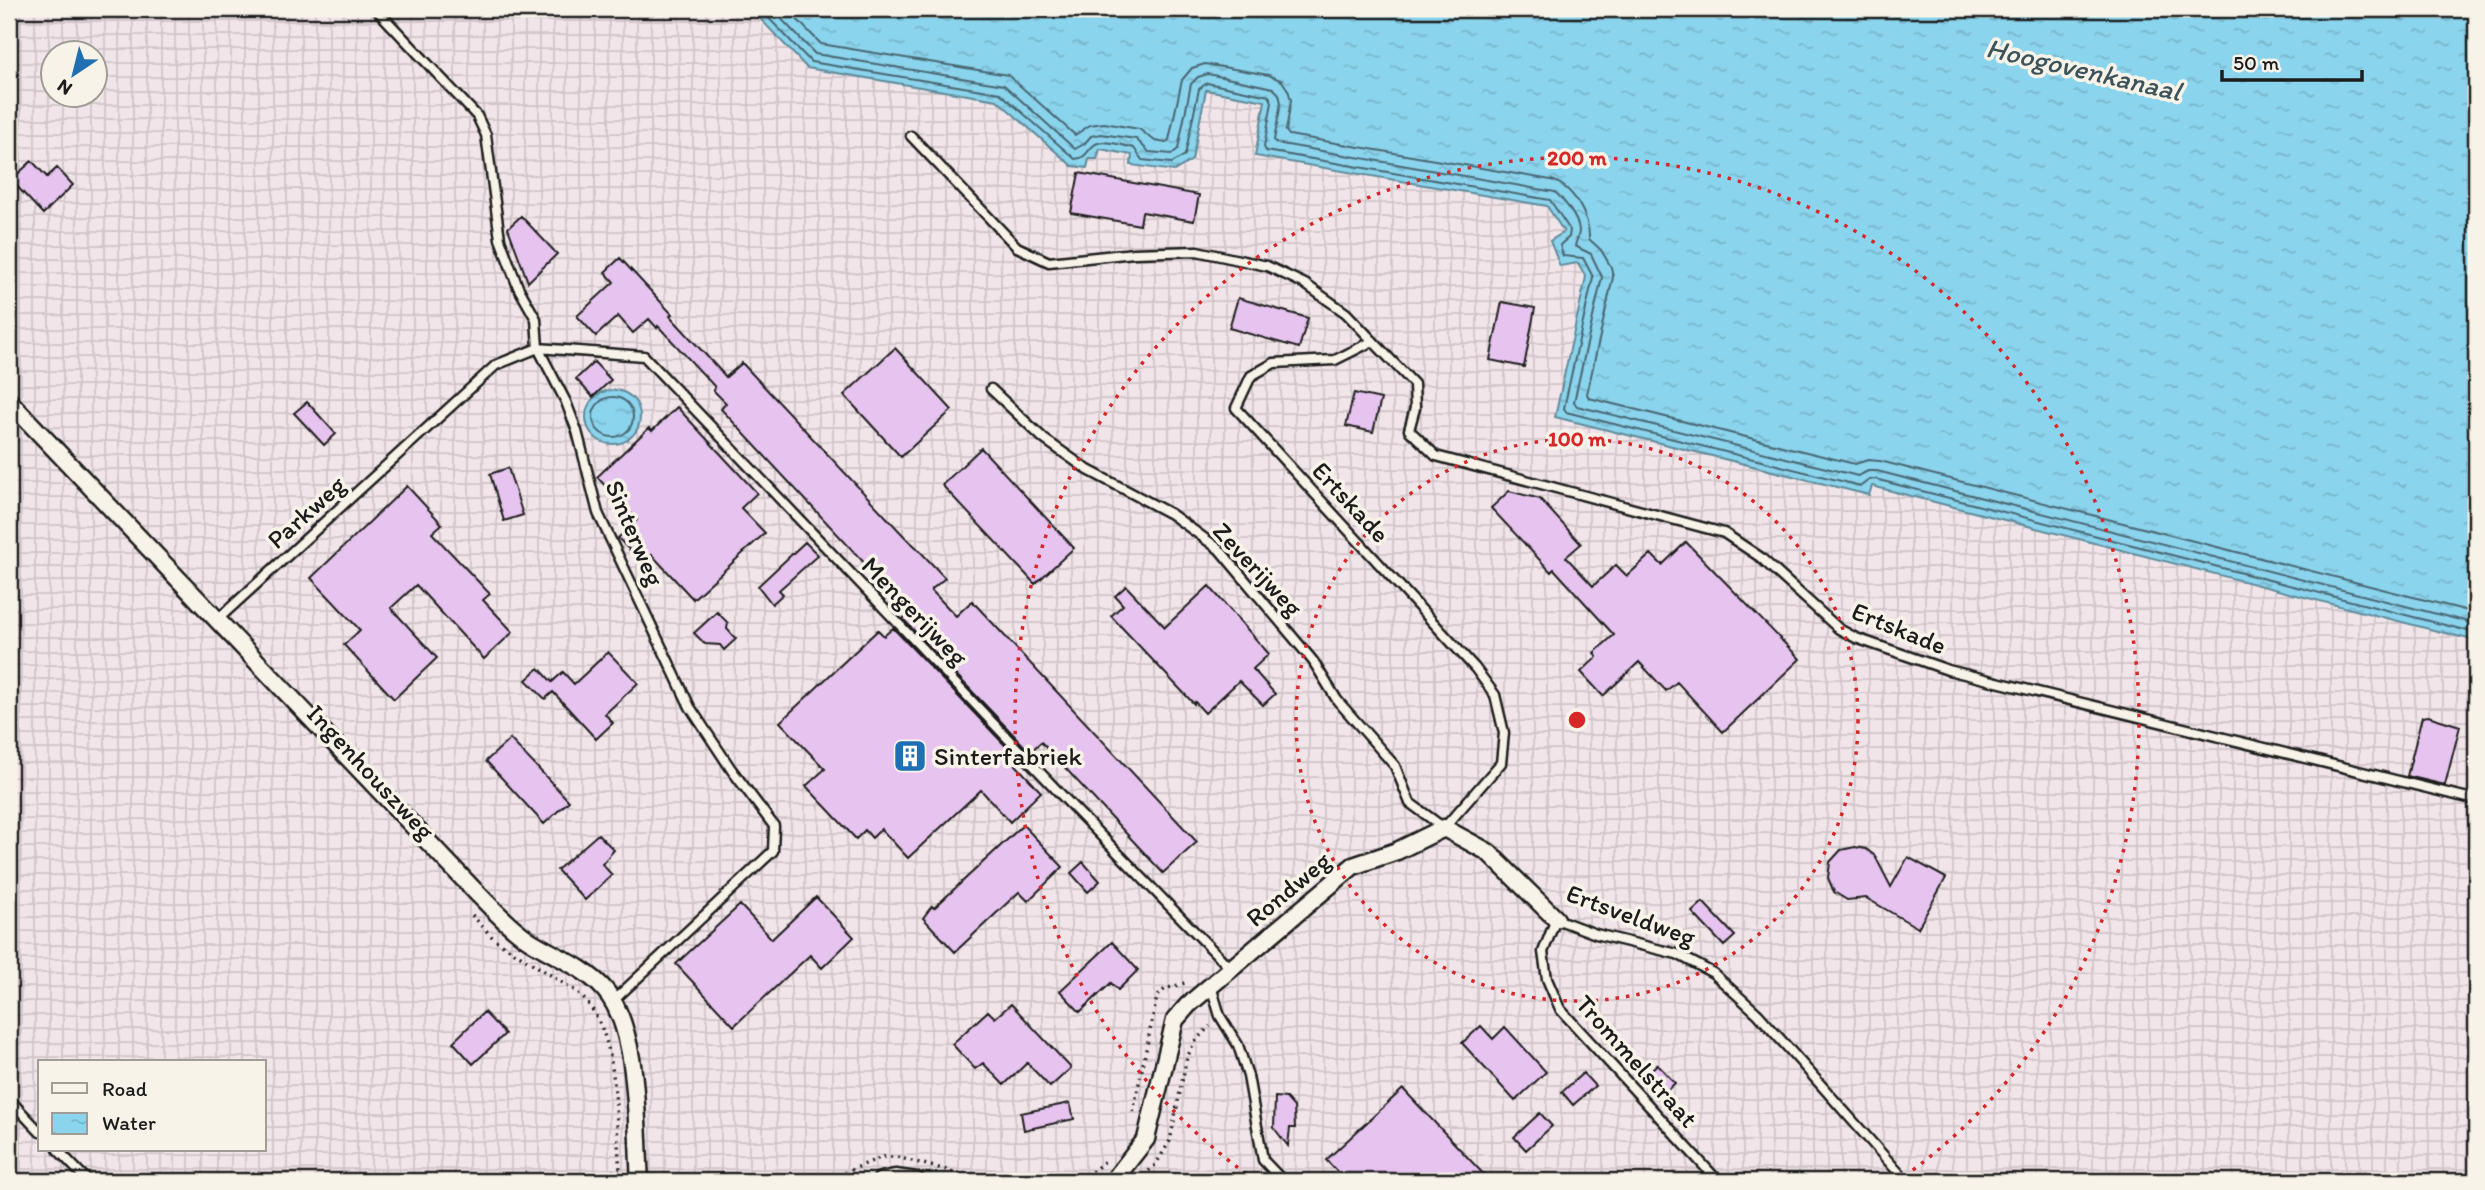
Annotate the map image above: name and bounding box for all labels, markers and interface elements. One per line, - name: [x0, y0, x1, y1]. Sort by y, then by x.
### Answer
- water label: Hoogovenkanaal: [1983, 30, 2187, 108]
- north arrow: [38, 38, 108, 108]
- scale bar: [2222, 38, 2362, 82]
- text: 50 m: [2233, 50, 2280, 75]
- text: N: [53, 74, 76, 101]
- text: 200 m: [1547, 145, 1607, 170]
- text: 100 m: [1548, 426, 1606, 451]
- street label: Ertskade: [1305, 455, 1397, 549]
- street label: Parkweg: [260, 468, 352, 556]
- street label: Sinterweg: [598, 475, 672, 591]
- street label: Zeverijweg: [1206, 515, 1310, 624]
- street label: Mengerijweg: [855, 550, 976, 673]
- street label: Ertskade: [1847, 595, 1951, 661]
- street label: Ingenhouszweg: [300, 698, 442, 847]
- centre of rings: [1565, 708, 1589, 732]
- building icon: Sinterfabriek: [891, 737, 929, 775]
- place label: Sinterfabriek: [934, 740, 1083, 772]
- street label: Rondweg: [1239, 844, 1337, 934]
- street label: Ertsveldweg: [1562, 877, 1701, 953]
- street label: Trommelstraat: [1569, 988, 1705, 1134]
- legend: [38, 1060, 266, 1152]
- text: Road: [102, 1076, 148, 1101]
- text: Water: [102, 1110, 156, 1135]

